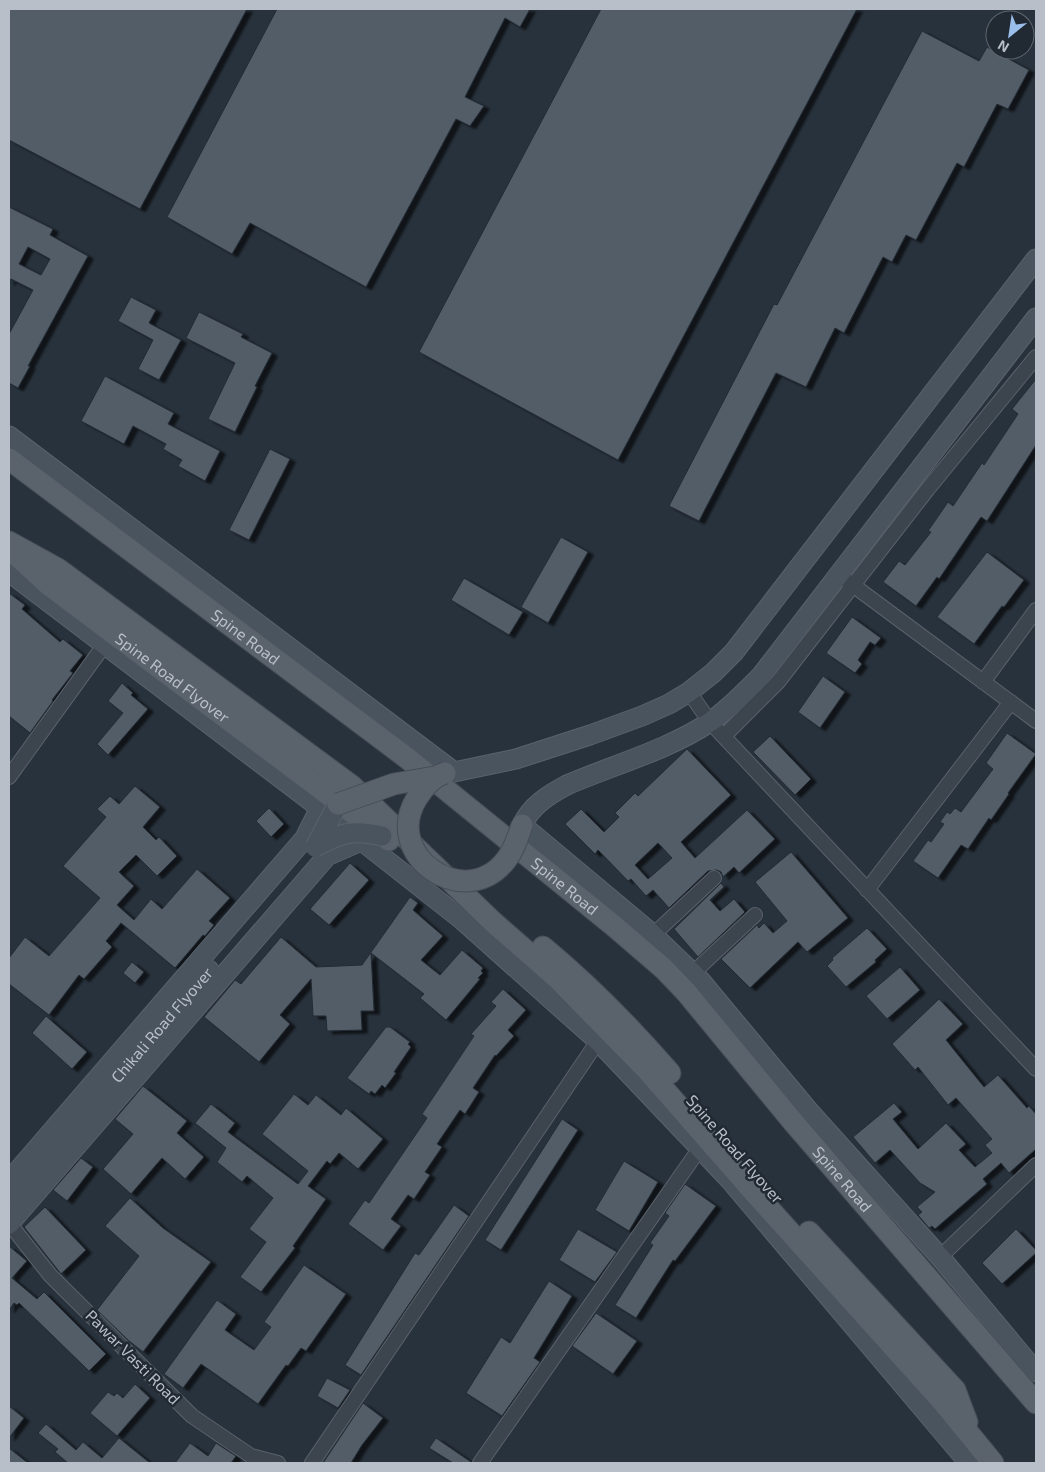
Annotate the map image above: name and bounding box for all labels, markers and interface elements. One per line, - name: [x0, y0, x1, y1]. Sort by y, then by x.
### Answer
- north arrow: [985, 10, 1035, 60]
- text: N: [995, 37, 1012, 57]
- street label: Spine Road: [208, 605, 284, 668]
- street label: Spine Road Flyover: [112, 628, 234, 727]
- street label: Spine Road: [528, 853, 602, 918]
- street label: Chikali Road Flyover: [107, 963, 217, 1086]
- street label: Spine Road Flyover: [683, 1090, 788, 1207]
- street label: Spine Road: [809, 1142, 876, 1215]
- street label: Pawar Vasti Road: [82, 1305, 185, 1408]

